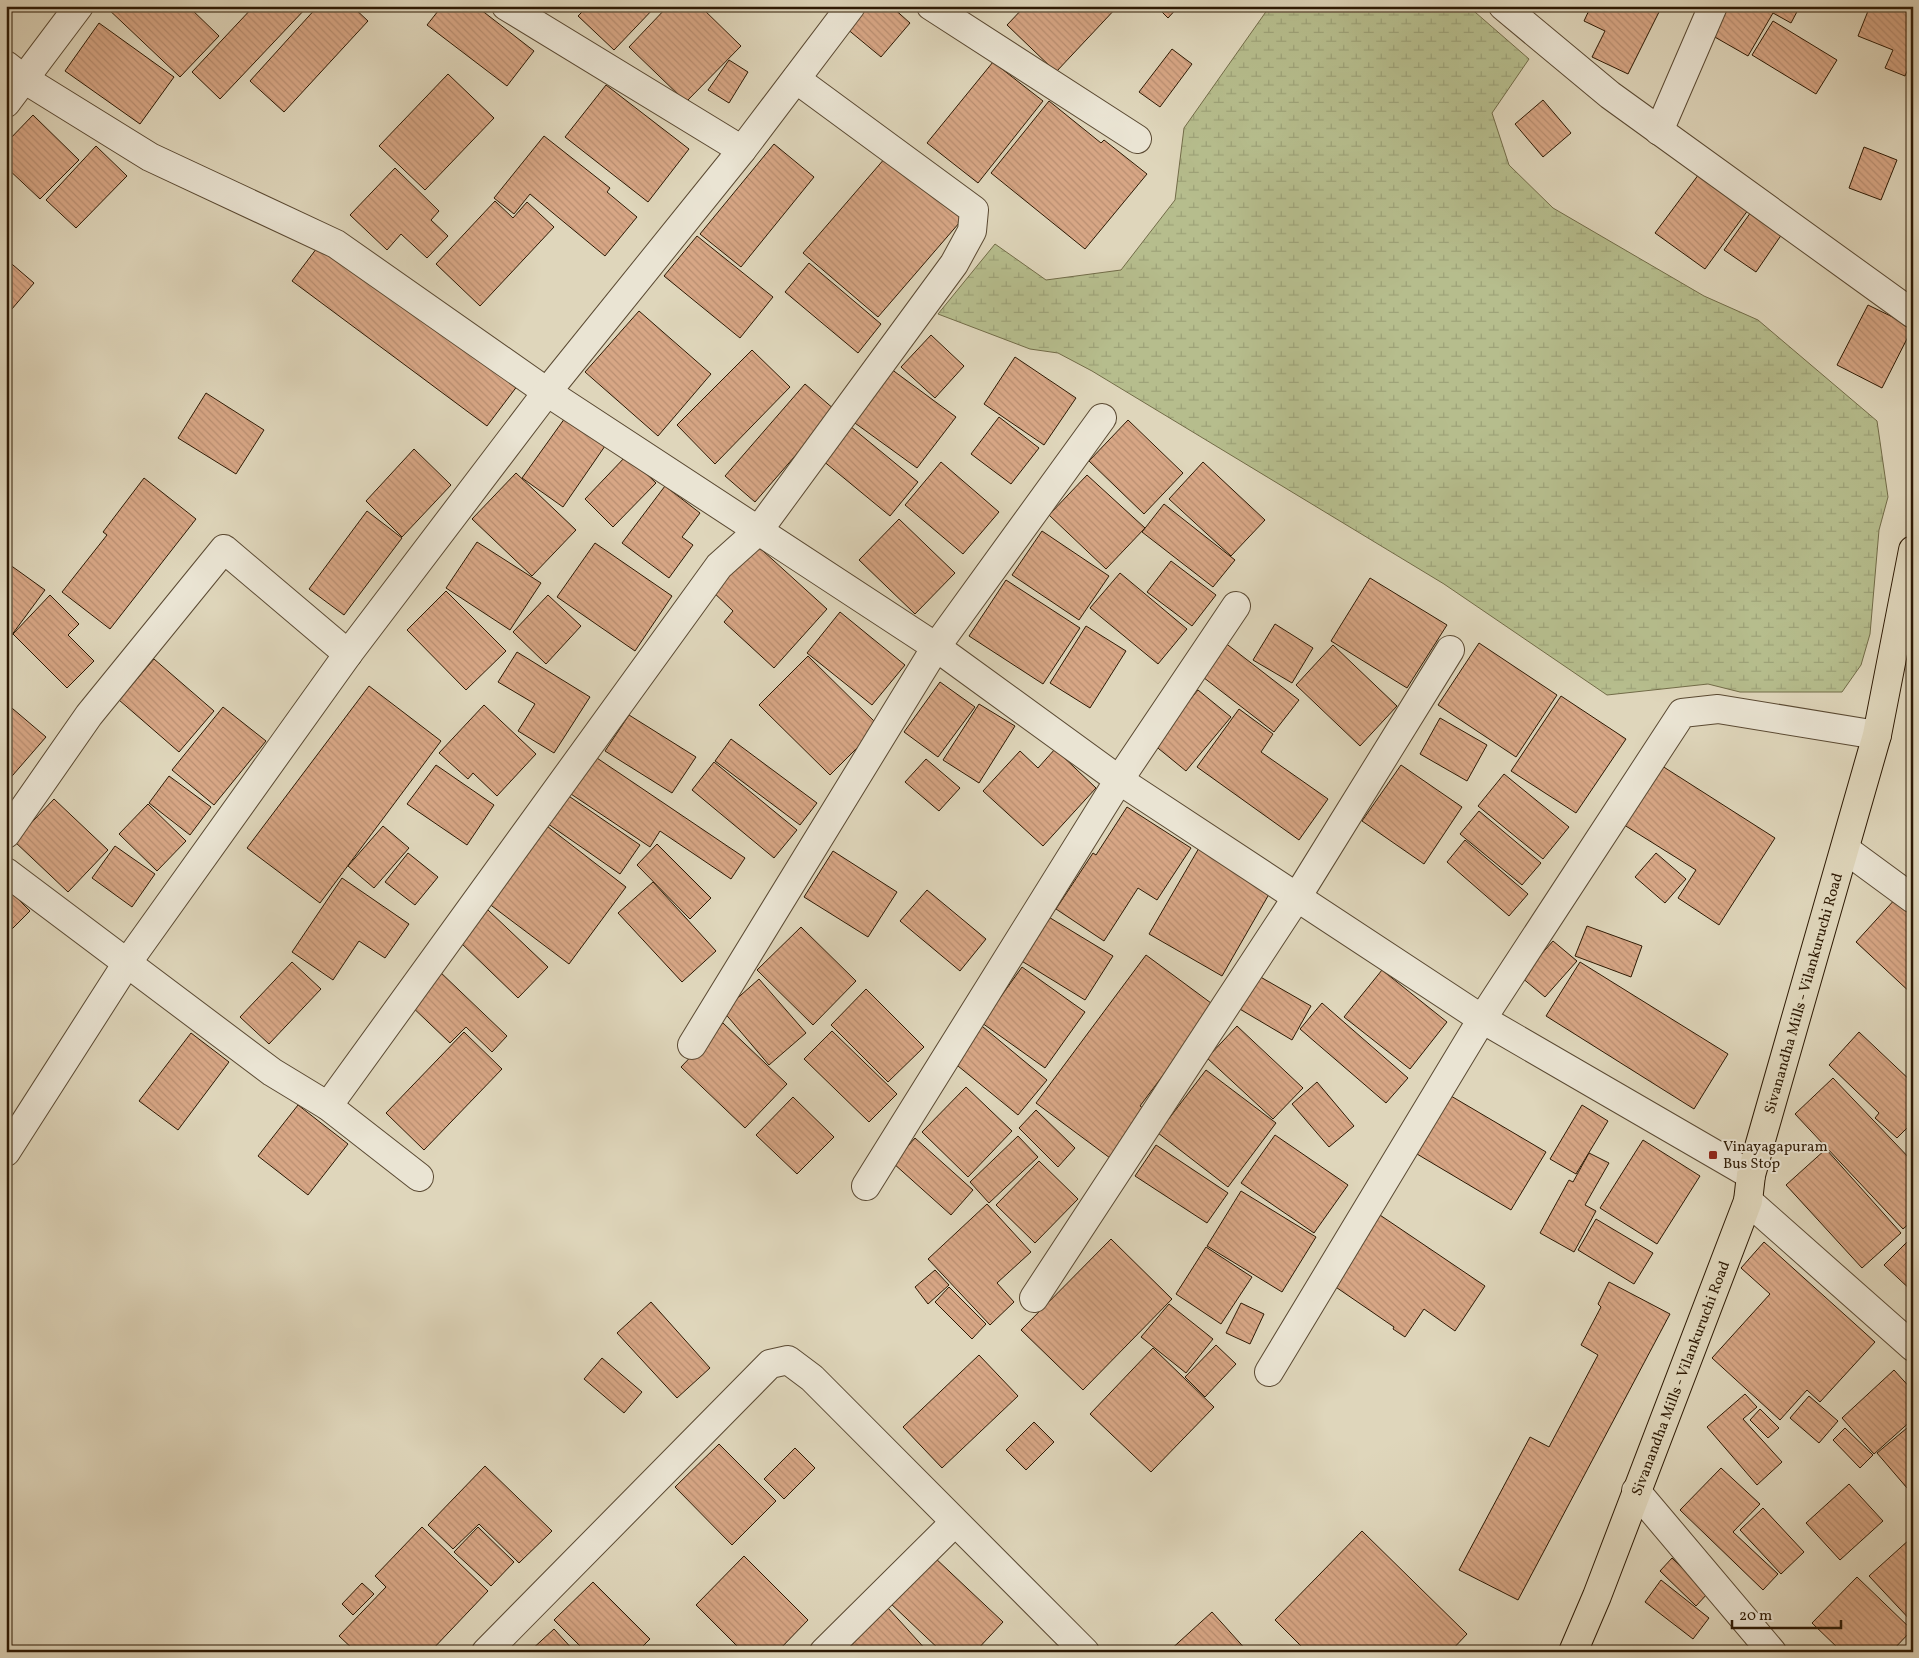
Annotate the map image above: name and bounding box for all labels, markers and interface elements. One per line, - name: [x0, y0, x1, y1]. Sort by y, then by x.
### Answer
- street label: Sivanandha Mills - Vilankuruchi Road: [1760, 871, 1849, 1117]
- place label: Vinayagapuram Bus Stop: [1723, 1137, 1828, 1175]
- marker: Vinayagapuram Bus Stop: [1707, 1149, 1719, 1161]
- street label: Sivanandha Mills - Vilankuruchi Road: [1627, 1258, 1736, 1499]
- scale bar: [1732, 1598, 1840, 1630]
- text: 20 m: [1739, 1606, 1772, 1627]

